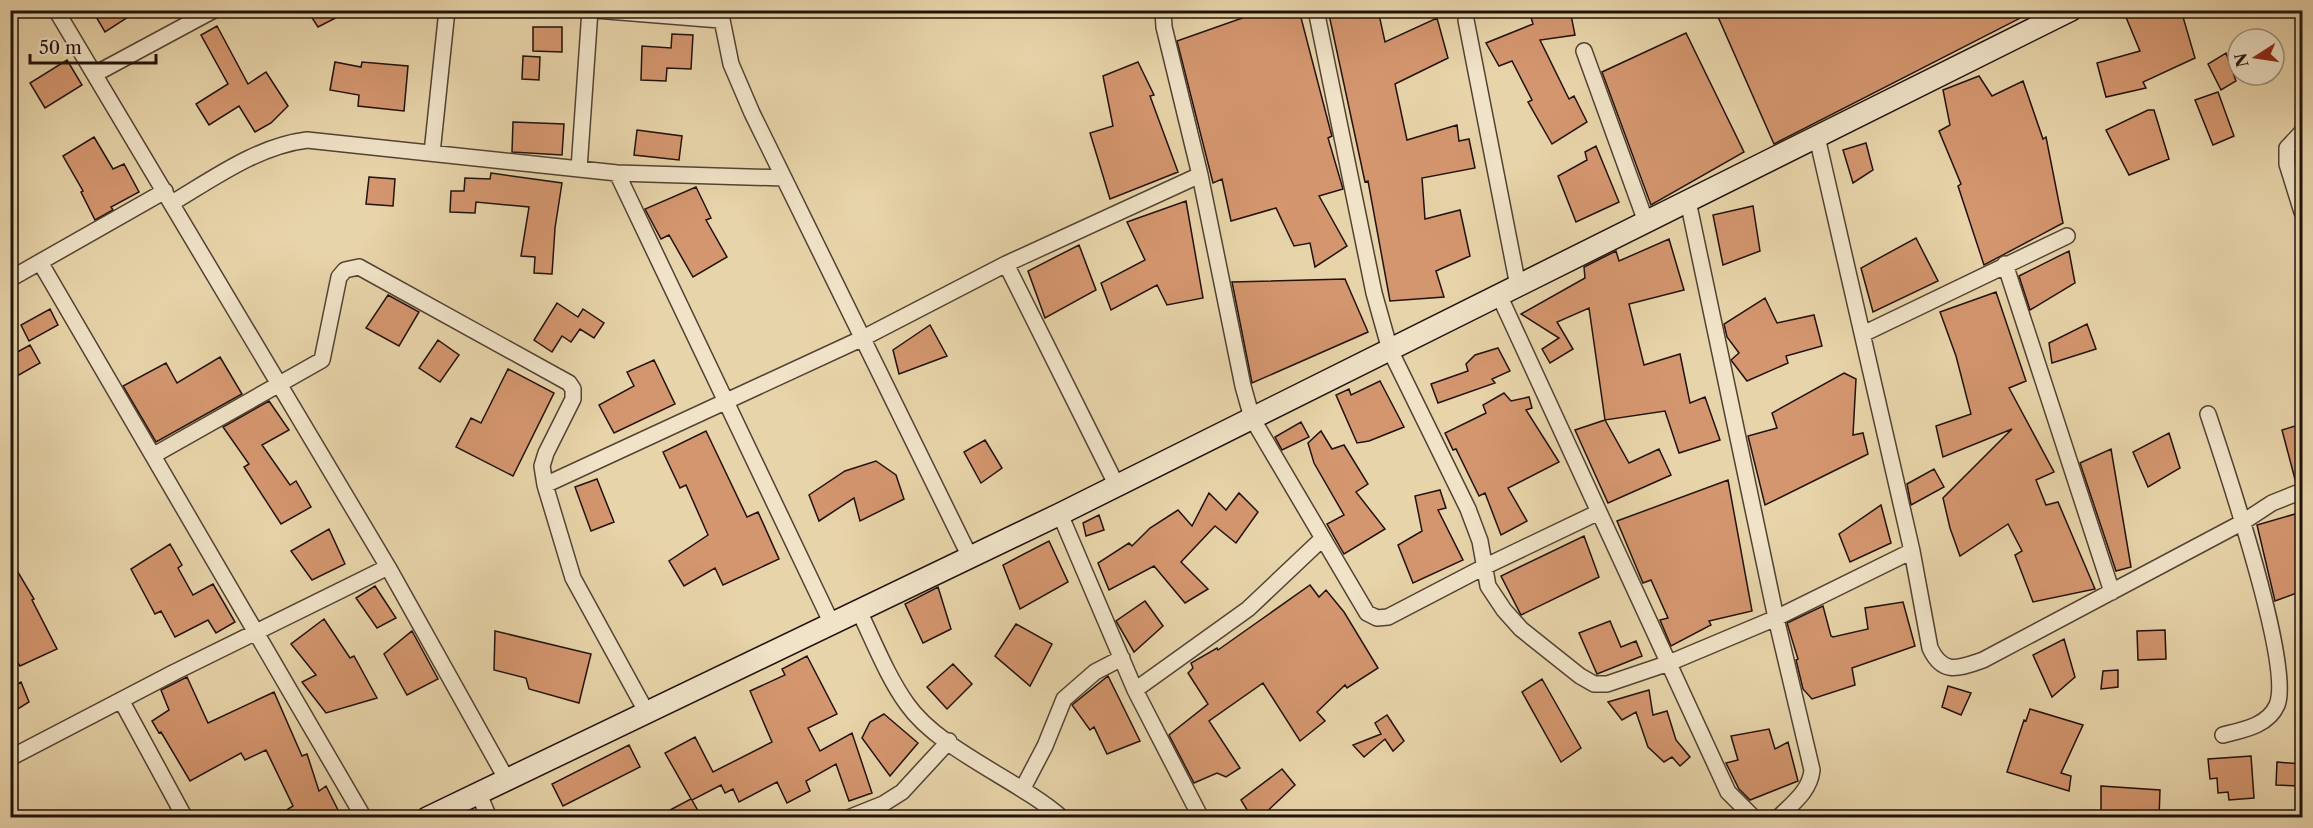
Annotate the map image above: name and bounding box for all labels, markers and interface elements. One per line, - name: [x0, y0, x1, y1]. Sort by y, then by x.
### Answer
- scale bar: [30, 27, 156, 65]
- north arrow: [2226, 27, 2286, 87]
- text: 50 m: [39, 37, 82, 59]
- text: N: [2230, 51, 2253, 69]

